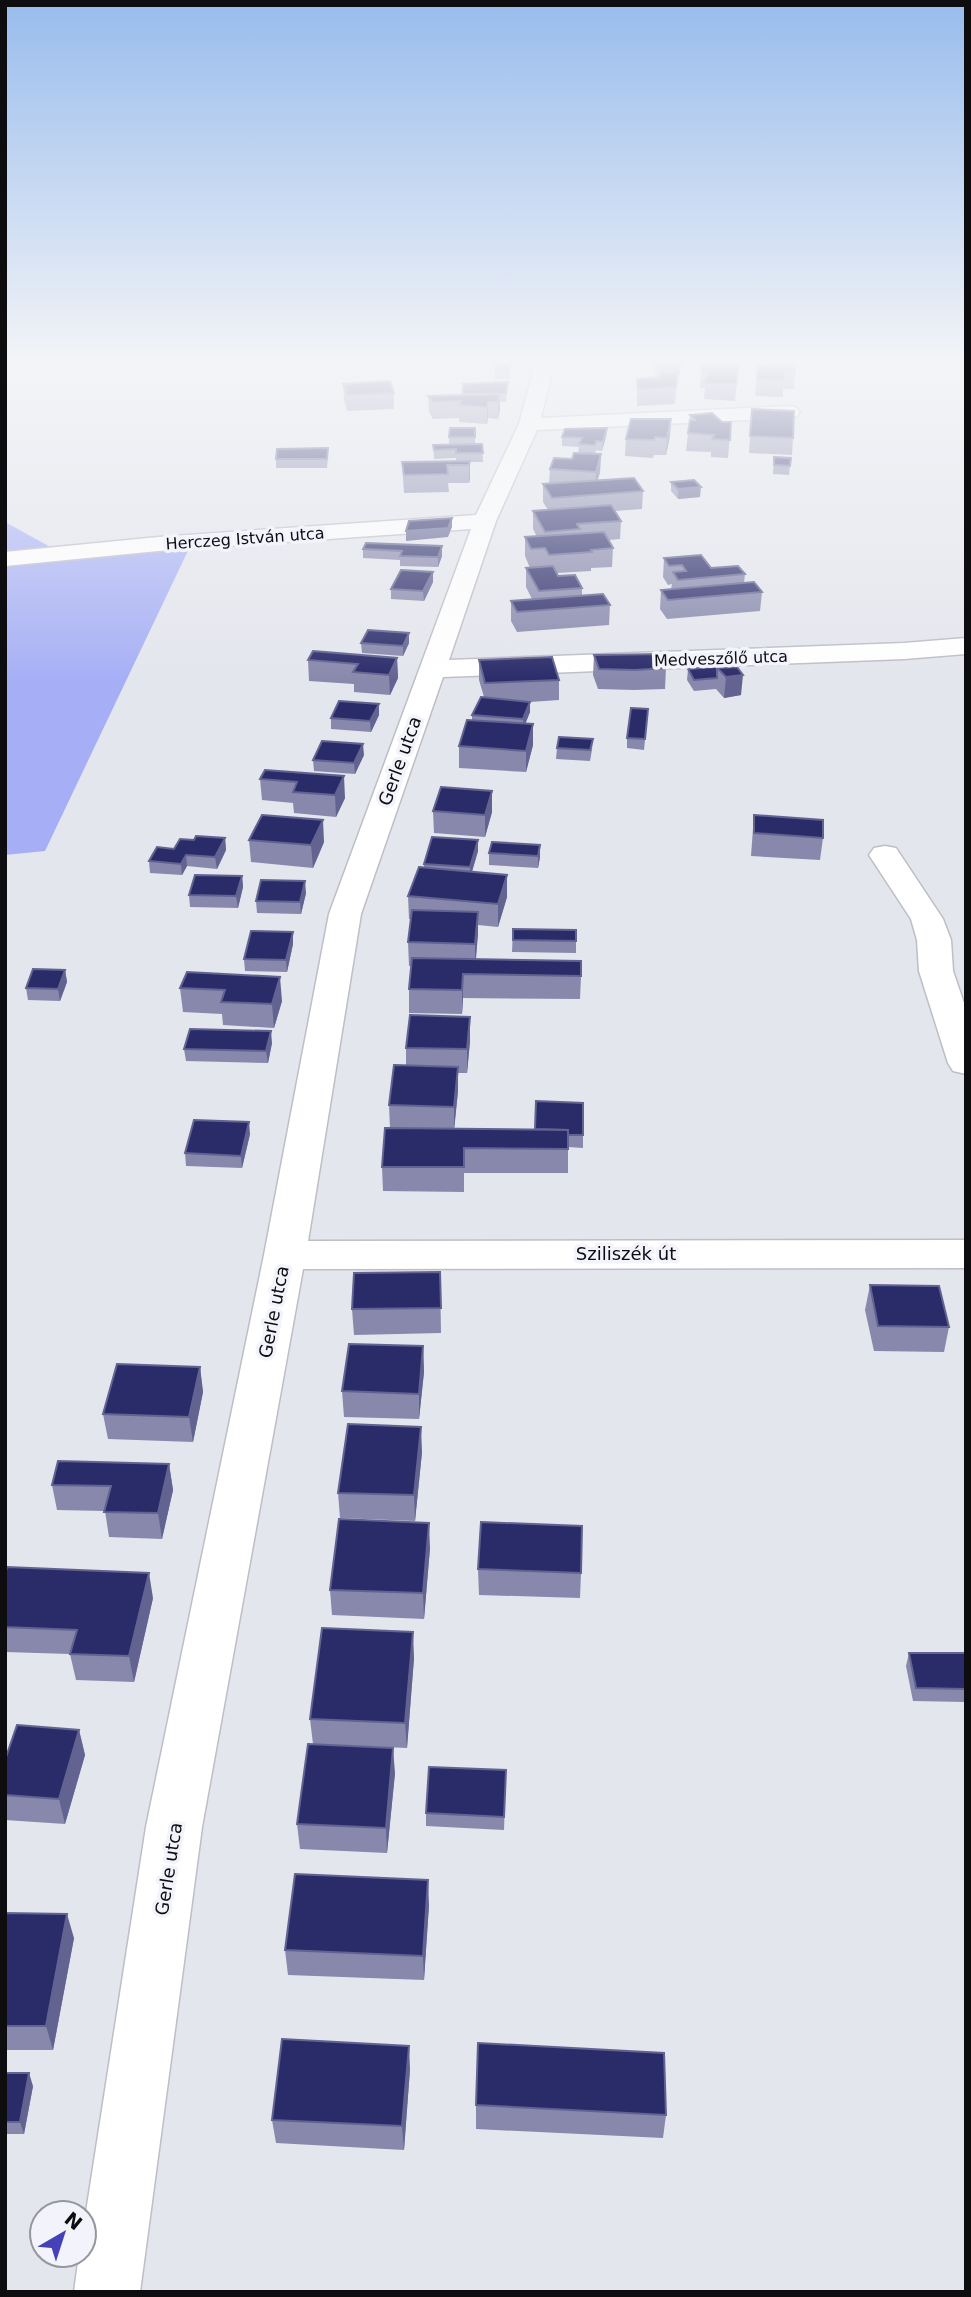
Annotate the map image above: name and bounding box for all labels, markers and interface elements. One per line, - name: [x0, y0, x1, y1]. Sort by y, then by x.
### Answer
- street label: Herczeg István utca: [165, 523, 325, 554]
- street label: Medveszőlő utca: [654, 647, 788, 670]
- street label: Gerle utca: [374, 713, 425, 808]
- street label: Sziliszék út: [576, 1243, 676, 1264]
- street label: Gerle utca: [254, 1264, 293, 1360]
- street label: Gerle utca: [151, 1821, 186, 1917]
- north arrow: [28, 2199, 98, 2269]
- text: N: [61, 2207, 87, 2234]

